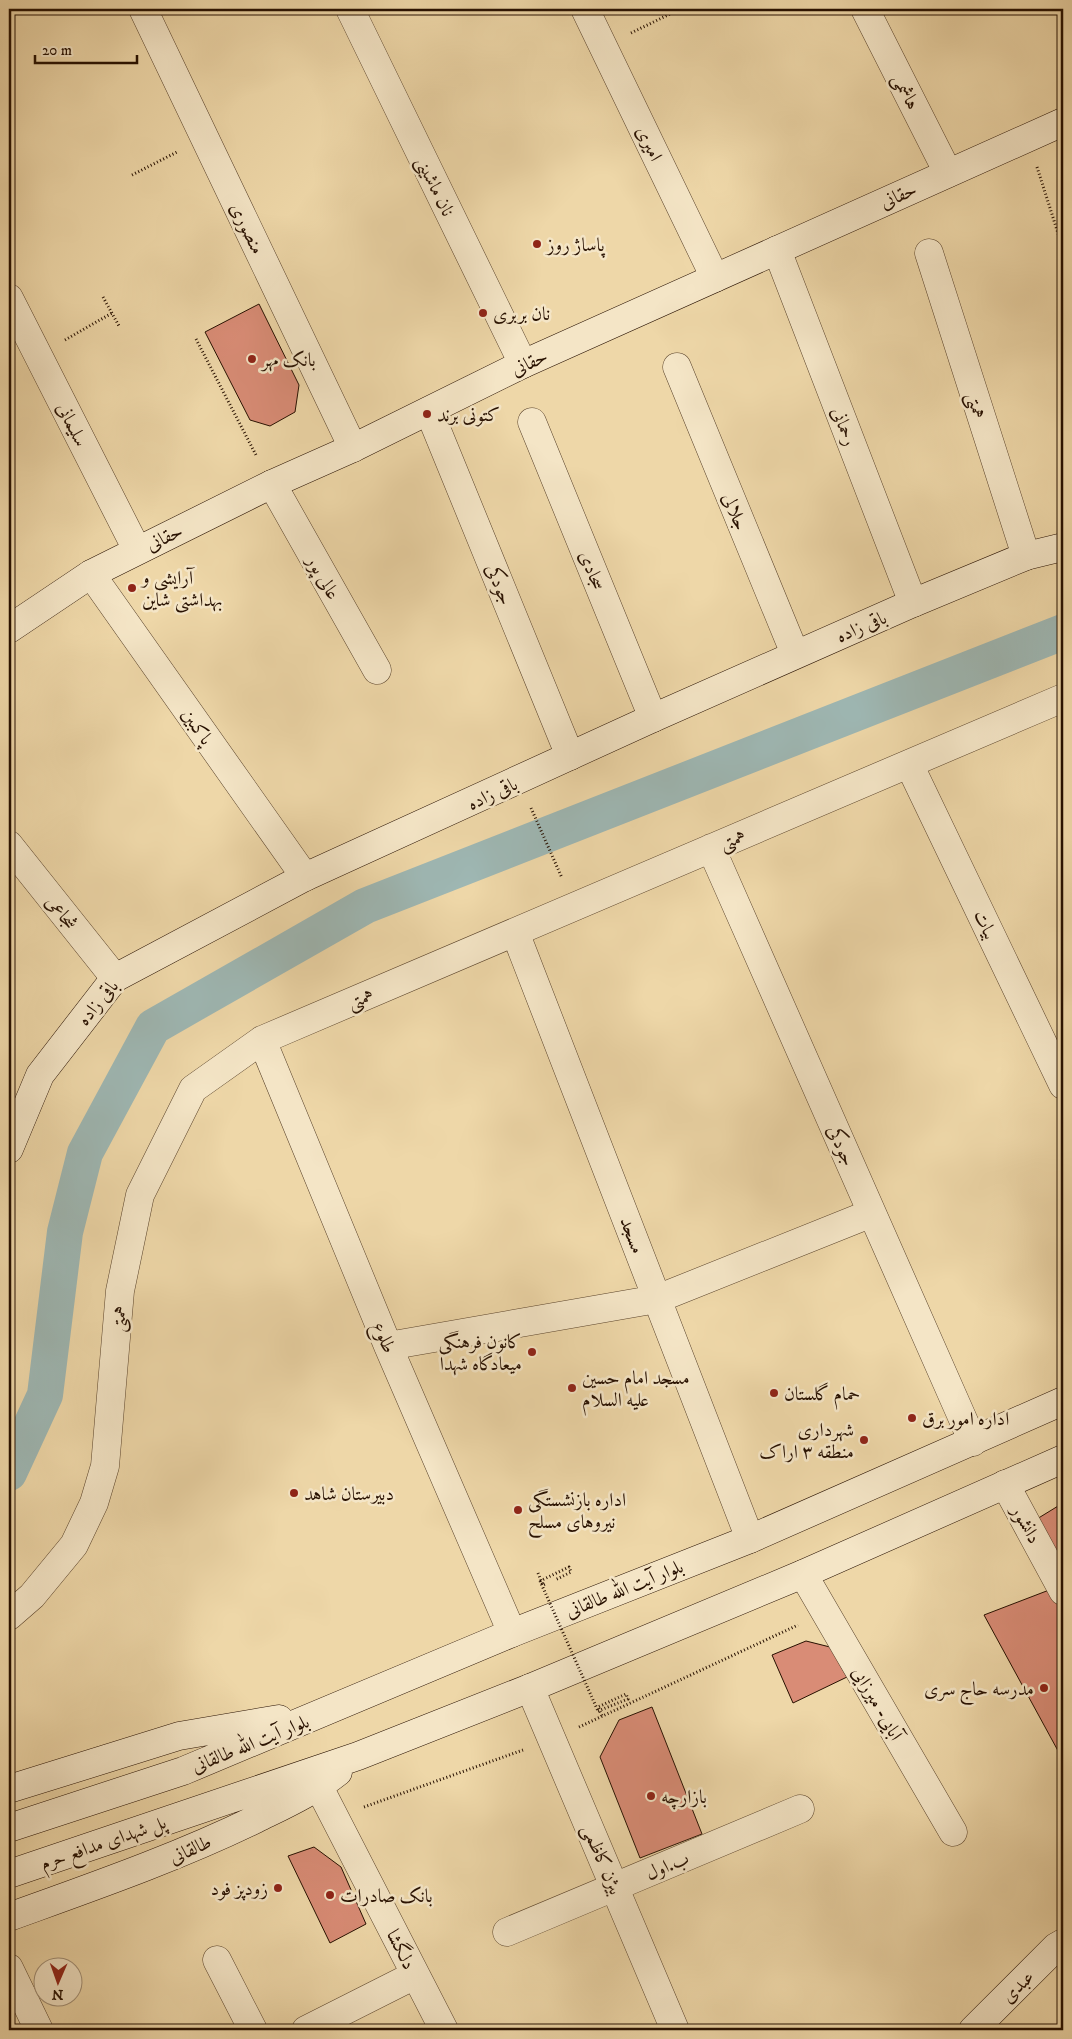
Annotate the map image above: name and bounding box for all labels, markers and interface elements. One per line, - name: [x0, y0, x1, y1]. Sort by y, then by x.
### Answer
- scale bar: [35, 32, 138, 64]
- text: 20 m: [42, 41, 72, 60]
- street label: هاشمی: [886, 70, 924, 114]
- street label: امیری: [630, 122, 667, 165]
- street label: نان ماشینی: [409, 153, 459, 221]
- street label: حقانی: [877, 178, 921, 215]
- street label: منصوری: [224, 199, 269, 258]
- place label: پاساژ روز: [545, 234, 606, 258]
- marker: پاساژ روز: [531, 238, 543, 250]
- place label: نان بربری: [493, 303, 550, 326]
- marker: نان بربری: [477, 307, 489, 319]
- street label: حقانی: [508, 345, 552, 382]
- place label: بانک مهر: [260, 349, 316, 372]
- marker: بانک مهر: [246, 353, 258, 365]
- street label: همتی: [960, 389, 991, 422]
- street label: سلیمانی: [51, 399, 92, 451]
- place label: کتونی برند: [437, 404, 500, 427]
- street label: رحمانی: [826, 404, 861, 449]
- marker: کتونی برند: [421, 408, 433, 420]
- street label: جلالی: [717, 489, 752, 534]
- street label: حقانی: [143, 520, 187, 557]
- street label: سجادی: [573, 547, 610, 594]
- street label: عالی پور: [299, 550, 344, 604]
- street label: جودکی: [480, 560, 518, 609]
- place label: آرایشی و بهداشتی شاین: [140, 567, 222, 613]
- marker: آرایشی و بهداشتی شاین: [126, 582, 138, 594]
- street label: باقی زاده: [833, 606, 890, 648]
- street label: پاکبین: [175, 704, 218, 751]
- street label: باقی زاده: [464, 773, 521, 816]
- street label: همتی: [716, 825, 750, 857]
- street label: شجاعی: [40, 891, 82, 935]
- street label: بیات: [968, 906, 1002, 943]
- street label: باقی زاده: [72, 975, 124, 1031]
- street label: همتی: [344, 984, 378, 1016]
- street label: جودکی: [821, 1121, 861, 1170]
- street label: مسجد: [614, 1214, 649, 1257]
- street label: همتی: [107, 1305, 133, 1333]
- street label: طلوع: [364, 1318, 400, 1358]
- place label: کانون فرهنگی میعادگاه شهدا: [439, 1330, 522, 1376]
- marker: کانون فرهنگی میعادگاه شهدا: [526, 1346, 538, 1358]
- place label: مسجد امام حسین علیه السلام: [582, 1367, 690, 1416]
- marker: مسجد امام حسین علیه السلام: [566, 1382, 578, 1394]
- place label: حمام گلستان: [784, 1382, 860, 1410]
- marker: حمام گلستان: [768, 1387, 780, 1399]
- place label: اداره امور برق: [922, 1408, 1009, 1431]
- marker: اداره امور برق: [906, 1412, 918, 1424]
- place label: شهرداری منطقه ۳ اراک: [759, 1419, 854, 1464]
- marker: شهرداری منطقه ۳ اراک: [858, 1434, 870, 1446]
- place label: دبیرستان شاهد: [304, 1483, 394, 1506]
- marker: دبیرستان شاهد: [288, 1487, 300, 1499]
- place label: اداره بازنشستگی نیروهای مسلح: [528, 1488, 626, 1539]
- street label: دانشور: [1005, 1500, 1046, 1548]
- marker: اداره بازنشستگی نیروهای مسلح: [512, 1504, 524, 1516]
- street label: بلوار آیت الله طالقانی: [561, 1552, 687, 1623]
- street label: آبایی- میرزایی: [846, 1663, 908, 1747]
- place label: مدرسه حاج سری: [924, 1678, 1034, 1706]
- marker: مدرسه حاج سری: [1038, 1682, 1050, 1694]
- street label: بلوار آیت الله طالقانی: [187, 1707, 313, 1778]
- place label: بازارچه: [661, 1786, 707, 1810]
- marker: بازارچه: [645, 1790, 657, 1802]
- street label: پل شهدای مدافع حرم: [38, 1811, 172, 1880]
- street label: بیژن کاظمی: [576, 1821, 627, 1899]
- street label: طالقانی: [166, 1831, 215, 1870]
- street label: ب.اول: [642, 1847, 693, 1886]
- place label: زودپز فود: [210, 1878, 268, 1901]
- marker: زودپز فود: [272, 1882, 284, 1894]
- place label: بانک صادرات: [340, 1885, 433, 1908]
- marker: بانک صادرات: [324, 1889, 336, 1901]
- street label: دلگشا: [381, 1925, 422, 1973]
- north arrow: [32, 1956, 82, 2006]
- street label: عبدی: [997, 1966, 1039, 2008]
- text: N: [51, 1985, 64, 2003]

